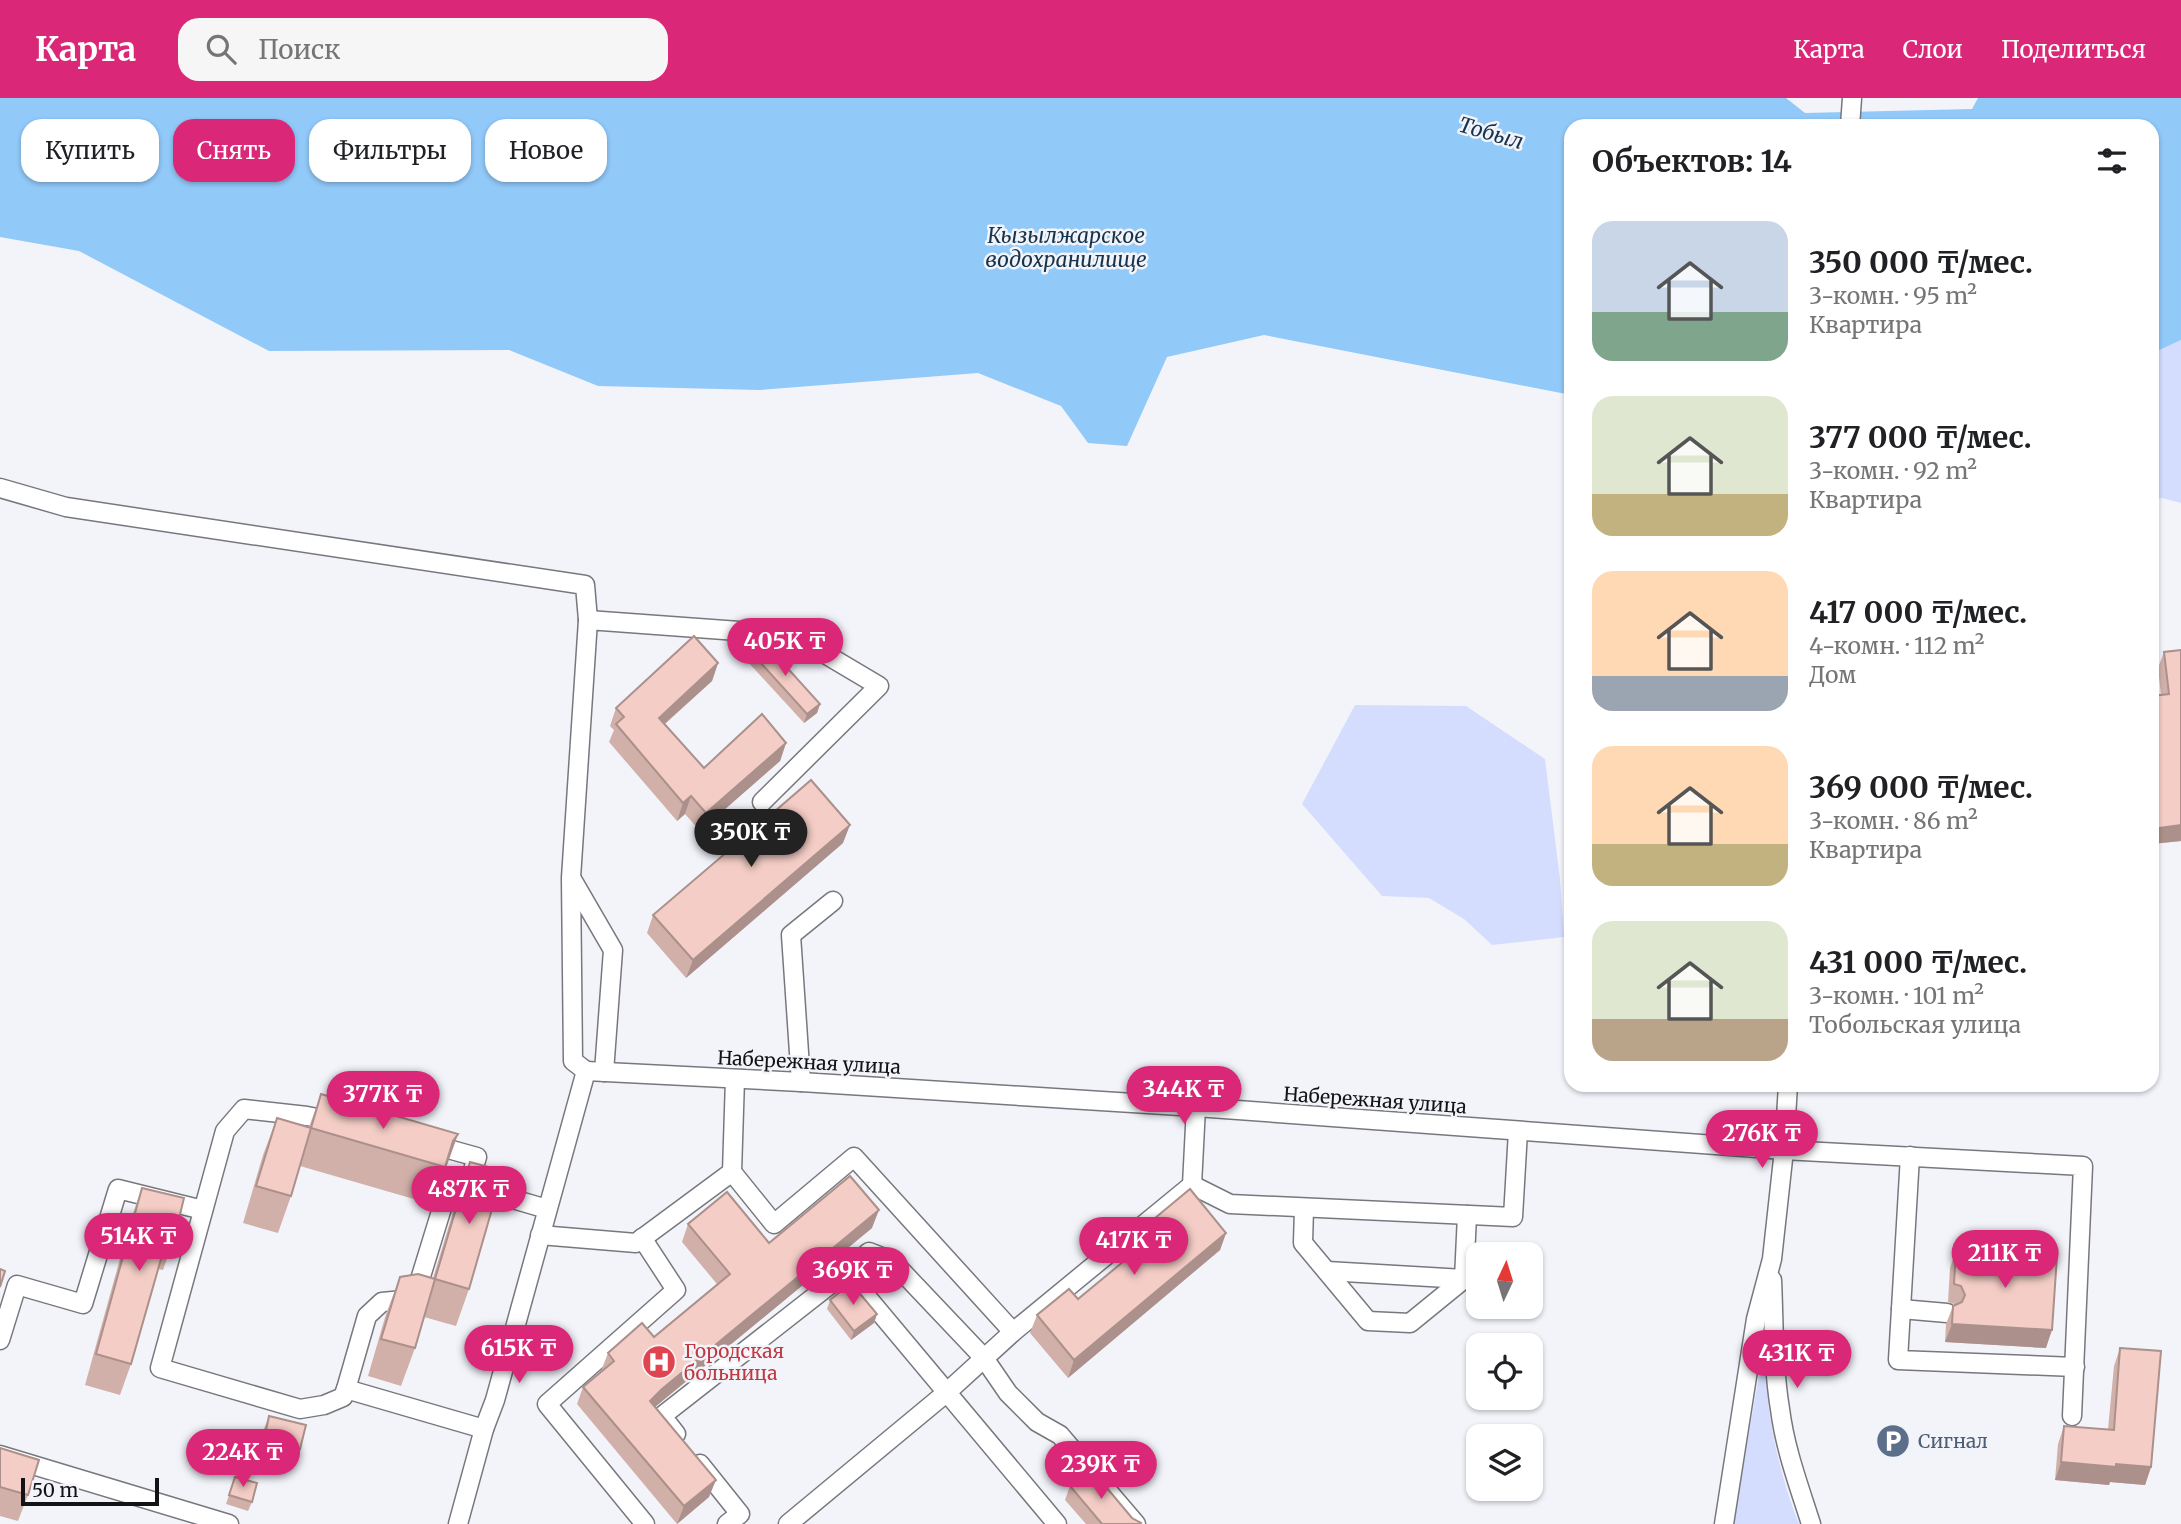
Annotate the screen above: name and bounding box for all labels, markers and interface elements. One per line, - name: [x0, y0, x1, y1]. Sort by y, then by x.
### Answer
- search box: [178, 18, 668, 81]
- text: Карта: [35, 29, 136, 70]
- icon: search: [202, 30, 240, 68]
- text: Поиск: [258, 33, 341, 66]
- text: Карта: [1793, 34, 1865, 65]
- text: Слои: [1903, 34, 1963, 65]
- text: Поделиться: [2001, 34, 2146, 65]
- water label: Тобыл: [1456, 111, 1526, 155]
- chip: Купить: [21, 119, 159, 182]
- chip: Снять: [173, 119, 295, 182]
- chip: Фильтры: [309, 119, 471, 182]
- chip: Новое: [485, 119, 607, 182]
- text: Объектов: 14: [1592, 142, 1792, 180]
- icon: filters: [2093, 142, 2131, 180]
- water label: Кызылжарское водохранилище: [985, 222, 1147, 273]
- text: 350 000 ₸/мес.: [1809, 243, 2033, 281]
- icon: home: [1648, 249, 1732, 333]
- text: 3-комн. · 95 m²: [1809, 281, 1977, 310]
- text: Квартира: [1809, 310, 1922, 339]
- text: 377 000 ₸/мес.: [1809, 418, 2032, 456]
- icon: home: [1648, 424, 1732, 508]
- text: 3-комн. · 92 m²: [1809, 456, 1977, 485]
- text: Квартира: [1809, 485, 1922, 514]
- text: 417 000 ₸/мес.: [1809, 593, 2027, 631]
- icon: home: [1648, 599, 1732, 683]
- pin: 405K ₸: [728, 618, 842, 678]
- text: 405K ₸: [743, 626, 827, 655]
- text: 4-комн. · 112 m²: [1809, 631, 1984, 660]
- text: Дом: [1809, 660, 1857, 689]
- text: 369 000 ₸/мес.: [1809, 768, 2033, 806]
- icon: home: [1648, 774, 1732, 858]
- text: 3-комн. · 86 m²: [1809, 806, 1978, 835]
- pin: 350K ₸: [694, 810, 808, 869]
- text: 350K ₸: [710, 817, 792, 846]
- text: Квартира: [1809, 835, 1922, 864]
- text: 431 000 ₸/мес.: [1809, 943, 2027, 981]
- icon: home: [1648, 949, 1732, 1033]
- text: 3-комн. · 101 m²: [1809, 981, 1984, 1010]
- text: Тобольская улица: [1809, 1010, 2021, 1039]
- street label: Набережная улица: [717, 1045, 901, 1079]
- pin: 344K ₸: [1127, 1066, 1241, 1126]
- pin: 377K ₸: [326, 1072, 440, 1131]
- text: 344K ₸: [1142, 1074, 1226, 1103]
- text: 377K ₸: [343, 1079, 423, 1108]
- street label: Набережная улица: [1283, 1082, 1467, 1118]
- pin: 276K ₸: [1705, 1110, 1819, 1170]
- text: 276K ₸: [1722, 1118, 1802, 1147]
- pin: 487K ₸: [412, 1166, 526, 1226]
- text: 487K ₸: [427, 1174, 511, 1203]
- pin: 514K ₸: [82, 1214, 196, 1273]
- pin: 417K ₸: [1077, 1218, 1191, 1277]
- text: 514K ₸: [100, 1221, 178, 1250]
- text: 417K ₸: [1095, 1225, 1173, 1254]
- pin: 211K ₸: [1948, 1230, 2062, 1290]
- text: 211K ₸: [1968, 1238, 2042, 1267]
- north arrow: [1466, 1242, 1544, 1320]
- map controls: [1466, 1242, 1543, 1501]
- pin: 369K ₸: [796, 1248, 910, 1307]
- text: 369K ₸: [812, 1255, 894, 1284]
- pin: 615K ₸: [462, 1326, 576, 1385]
- pin: 431K ₸: [1740, 1330, 1854, 1390]
- text: 615K ₸: [480, 1333, 558, 1362]
- button: locate: [1466, 1333, 1543, 1410]
- text: 431K ₸: [1758, 1338, 1836, 1367]
- place label: Городская больница: [684, 1339, 784, 1385]
- hospital icon: Городская больница: [640, 1343, 678, 1381]
- parking icon: Сигнал: [1874, 1422, 1912, 1460]
- button: layers: [1466, 1424, 1543, 1501]
- place label: Сигнал: [1918, 1429, 1988, 1453]
- pin: 224K ₸: [186, 1430, 300, 1489]
- text: 224K ₸: [202, 1437, 284, 1466]
- pin: 239K ₸: [1044, 1442, 1158, 1501]
- text: 239K ₸: [1061, 1449, 1141, 1478]
- scale bar: [21, 1475, 159, 1507]
- text: 50 m: [32, 1478, 78, 1502]

